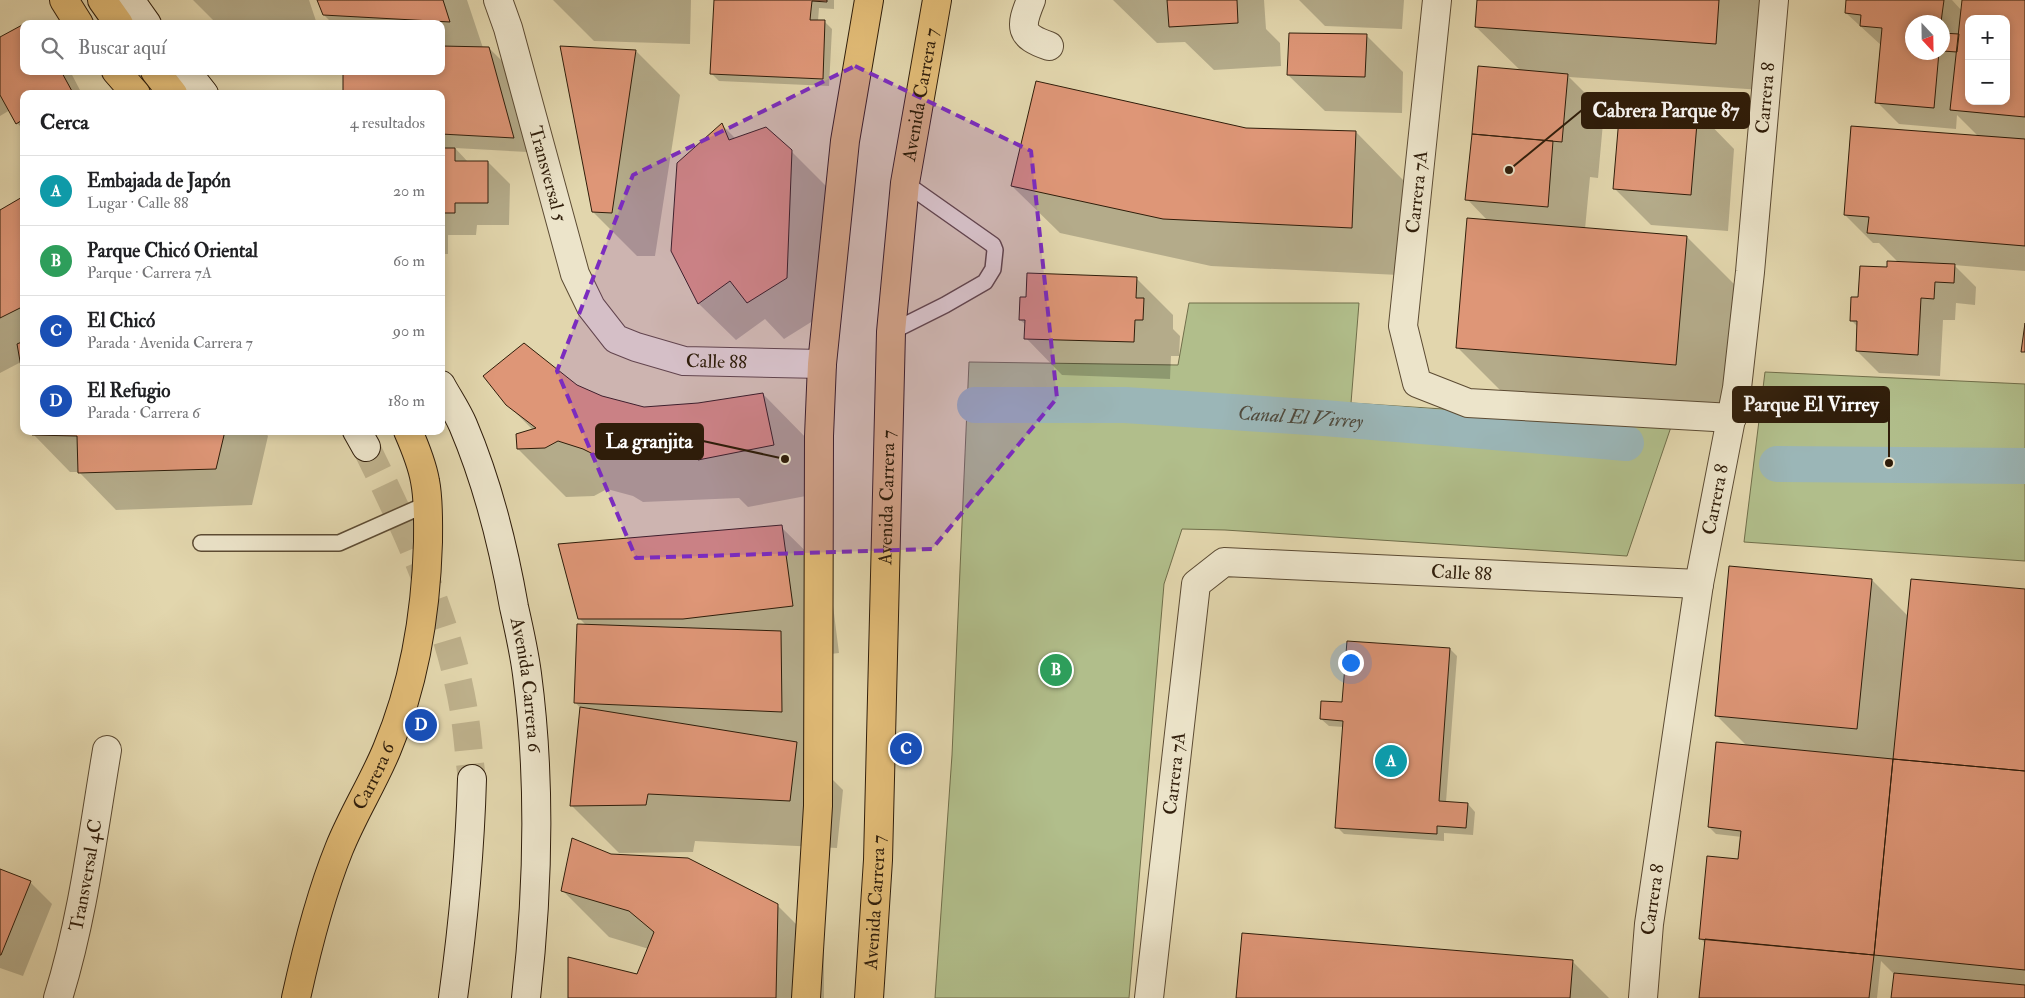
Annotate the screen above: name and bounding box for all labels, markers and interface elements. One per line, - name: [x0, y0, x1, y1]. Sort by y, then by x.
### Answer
- north arrow: [1905, 15, 1950, 60]
- map controls: [1965, 15, 2010, 105]
- button: +: [1965, 15, 2010, 60]
- search box: [20, 20, 445, 75]
- street label: Avenida Carrera 7: [897, 26, 944, 164]
- icon: search: [38, 34, 66, 62]
- text: Buscar aquí: [78, 36, 166, 60]
- button: −: [1965, 60, 2010, 105]
- street label: Carrera 8: [1750, 61, 1780, 135]
- callout: Cabrera Parque 87: [1582, 93, 1749, 128]
- text: Cabrera Parque 87: [1593, 98, 1740, 124]
- text: Cerca: [40, 109, 89, 136]
- text: 4 resultados: [350, 113, 425, 133]
- street label: Transversal 5: [523, 124, 572, 225]
- street label: Carrera 7A: [1401, 149, 1433, 235]
- text: Embajada de Japón: [87, 169, 231, 193]
- text: A: [51, 181, 61, 201]
- text: 20 m: [393, 181, 425, 201]
- text: Lugar · Calle 88: [87, 193, 189, 213]
- text: Parque Chicó Oriental: [87, 239, 258, 263]
- text: B: [51, 251, 61, 271]
- text: 60 m: [393, 251, 425, 271]
- text: Parque · Carrera 7A: [87, 263, 212, 283]
- text: El Chicó: [87, 309, 155, 333]
- text: C: [50, 321, 62, 341]
- text: 90 m: [393, 321, 425, 341]
- text: Parada · Avenida Carrera 7: [87, 333, 253, 353]
- street label: Calle 88: [686, 349, 747, 374]
- text: El Refugio: [87, 379, 170, 403]
- callout: Parque El Virrey: [1733, 387, 1889, 422]
- text: D: [49, 391, 63, 411]
- text: 180 m: [388, 391, 425, 411]
- text: Parque El Virrey: [1743, 392, 1880, 418]
- water label: Canal El Virrey: [1237, 400, 1364, 434]
- text: Parada · Carrera 6: [87, 403, 200, 423]
- callout: La granjita: [596, 424, 703, 459]
- text: La granjita: [605, 429, 693, 455]
- street label: Avenida Carrera 7: [873, 429, 901, 566]
- street label: Carrera 8: [1697, 462, 1734, 537]
- street label: Calle 88: [1430, 560, 1493, 586]
- street label: Avenida Carrera 6: [505, 614, 546, 754]
- your location: [1338, 650, 1364, 676]
- pin: B: [1040, 651, 1072, 689]
- pin: D: [405, 706, 437, 744]
- pin: C: [890, 730, 922, 768]
- street label: Carrera 7A: [1158, 731, 1191, 816]
- street label: Carrera 6: [347, 738, 401, 814]
- pin: A: [1375, 742, 1407, 780]
- street label: Transversal 4C: [64, 817, 108, 934]
- street label: Avenida Carrera 7: [859, 834, 891, 971]
- street label: Carrera 8: [1636, 862, 1670, 936]

